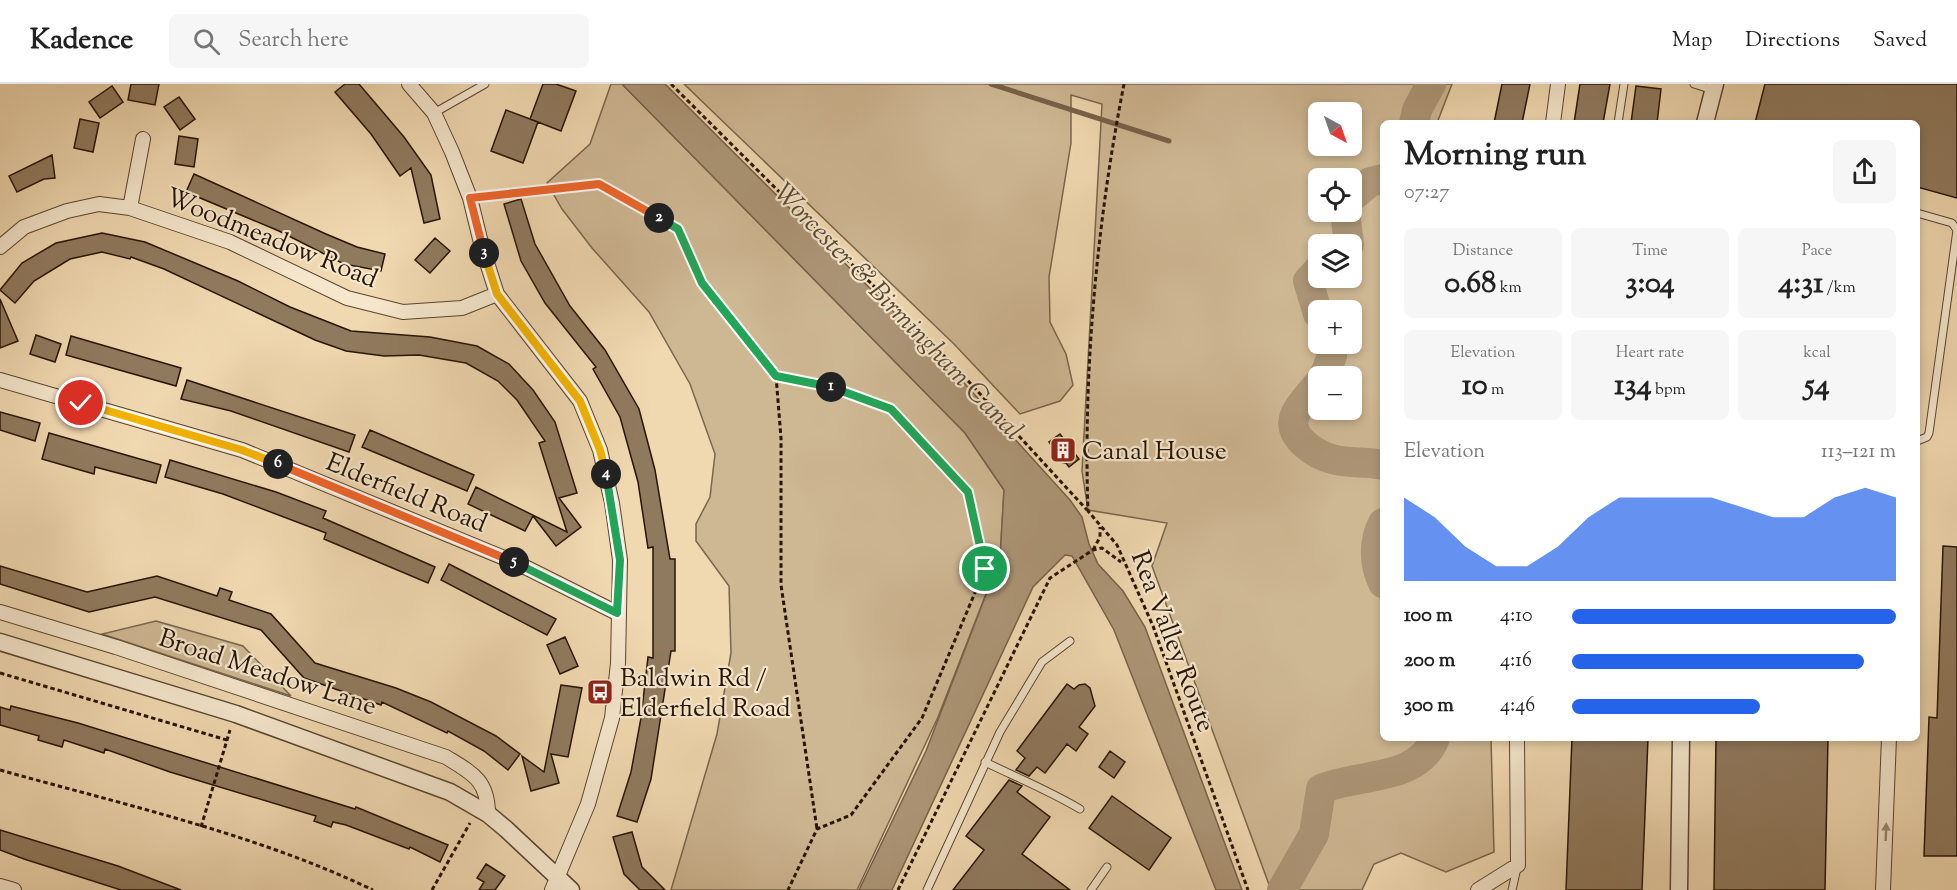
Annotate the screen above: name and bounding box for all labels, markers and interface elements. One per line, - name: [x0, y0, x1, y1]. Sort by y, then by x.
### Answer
- search box: [169, 14, 589, 68]
- text: Kadence: [30, 21, 133, 61]
- icon: search: [190, 25, 223, 58]
- text: Search here: [238, 25, 349, 57]
- text: Map: [1672, 26, 1712, 56]
- text: Directions: [1745, 26, 1840, 56]
- text: Saved: [1873, 26, 1927, 56]
- north arrow: [1308, 102, 1362, 156]
- map controls: [1308, 102, 1362, 420]
- text: Morning run: [1404, 132, 1586, 180]
- button: share: [1833, 140, 1896, 203]
- button: locate: [1308, 168, 1362, 222]
- water label: Worcester & Birmingham Canal: [763, 175, 1031, 450]
- text: 07:27: [1404, 179, 1449, 208]
- street label: Woodmeadow Road: [159, 180, 383, 299]
- pin: 2: [644, 203, 674, 233]
- text: 2: [655, 206, 663, 229]
- button: layers: [1308, 234, 1362, 288]
- pin: 3: [469, 238, 499, 268]
- text: Distance: [1453, 240, 1513, 263]
- text: Time: [1632, 240, 1668, 263]
- text: Pace: [1802, 240, 1832, 263]
- text: 3: [481, 241, 487, 264]
- text: 0.68: [1444, 263, 1496, 306]
- text: 3:04: [1625, 263, 1675, 306]
- text: 4:31: [1778, 263, 1823, 306]
- text: km: [1496, 277, 1522, 300]
- text: /km: [1823, 277, 1856, 300]
- button: +: [1308, 300, 1362, 354]
- text: Elevation: [1451, 342, 1515, 365]
- text: Heart rate: [1616, 342, 1684, 365]
- text: kcal: [1803, 342, 1831, 365]
- text: 10: [1462, 365, 1488, 408]
- text: 134: [1614, 365, 1652, 408]
- text: 54: [1804, 365, 1830, 408]
- button: −: [1308, 366, 1362, 420]
- pin: 1: [816, 372, 846, 402]
- text: 1: [828, 375, 834, 398]
- pin: [55, 377, 106, 428]
- text: m: [1488, 379, 1504, 402]
- text: bpm: [1652, 379, 1686, 402]
- icon: check: [64, 386, 97, 419]
- place label: Canal House: [1082, 434, 1227, 471]
- building icon: Canal House: [1048, 435, 1078, 465]
- text: Elevation: [1404, 438, 1485, 467]
- text: 113–121 m: [1821, 438, 1896, 467]
- street label: Elderfield Road: [320, 445, 492, 544]
- pin: 6: [263, 449, 293, 479]
- text: 6: [274, 452, 282, 475]
- pin: 4: [591, 459, 621, 489]
- text: 4: [602, 462, 610, 485]
- pin: [959, 543, 1010, 594]
- street label: Rea Valley Route: [1120, 546, 1223, 738]
- pin: 5: [499, 547, 529, 577]
- text: 5: [511, 550, 517, 573]
- icon: arrive: [968, 552, 1001, 585]
- text: 100 m: [1404, 602, 1453, 631]
- text: 4:10: [1500, 602, 1532, 631]
- street label: Broad Meadow Lane: [153, 621, 381, 726]
- text: 200 m: [1404, 647, 1455, 676]
- text: 4:16: [1500, 647, 1532, 676]
- place label: Baldwin Rd / Elderfield Road: [620, 661, 791, 728]
- bus stop icon: Baldwin Rd / Elderfield Road: [585, 677, 615, 707]
- text: 300 m: [1404, 692, 1454, 721]
- text: 4:46: [1500, 692, 1535, 721]
- one-way arrow: [1881, 822, 1890, 841]

